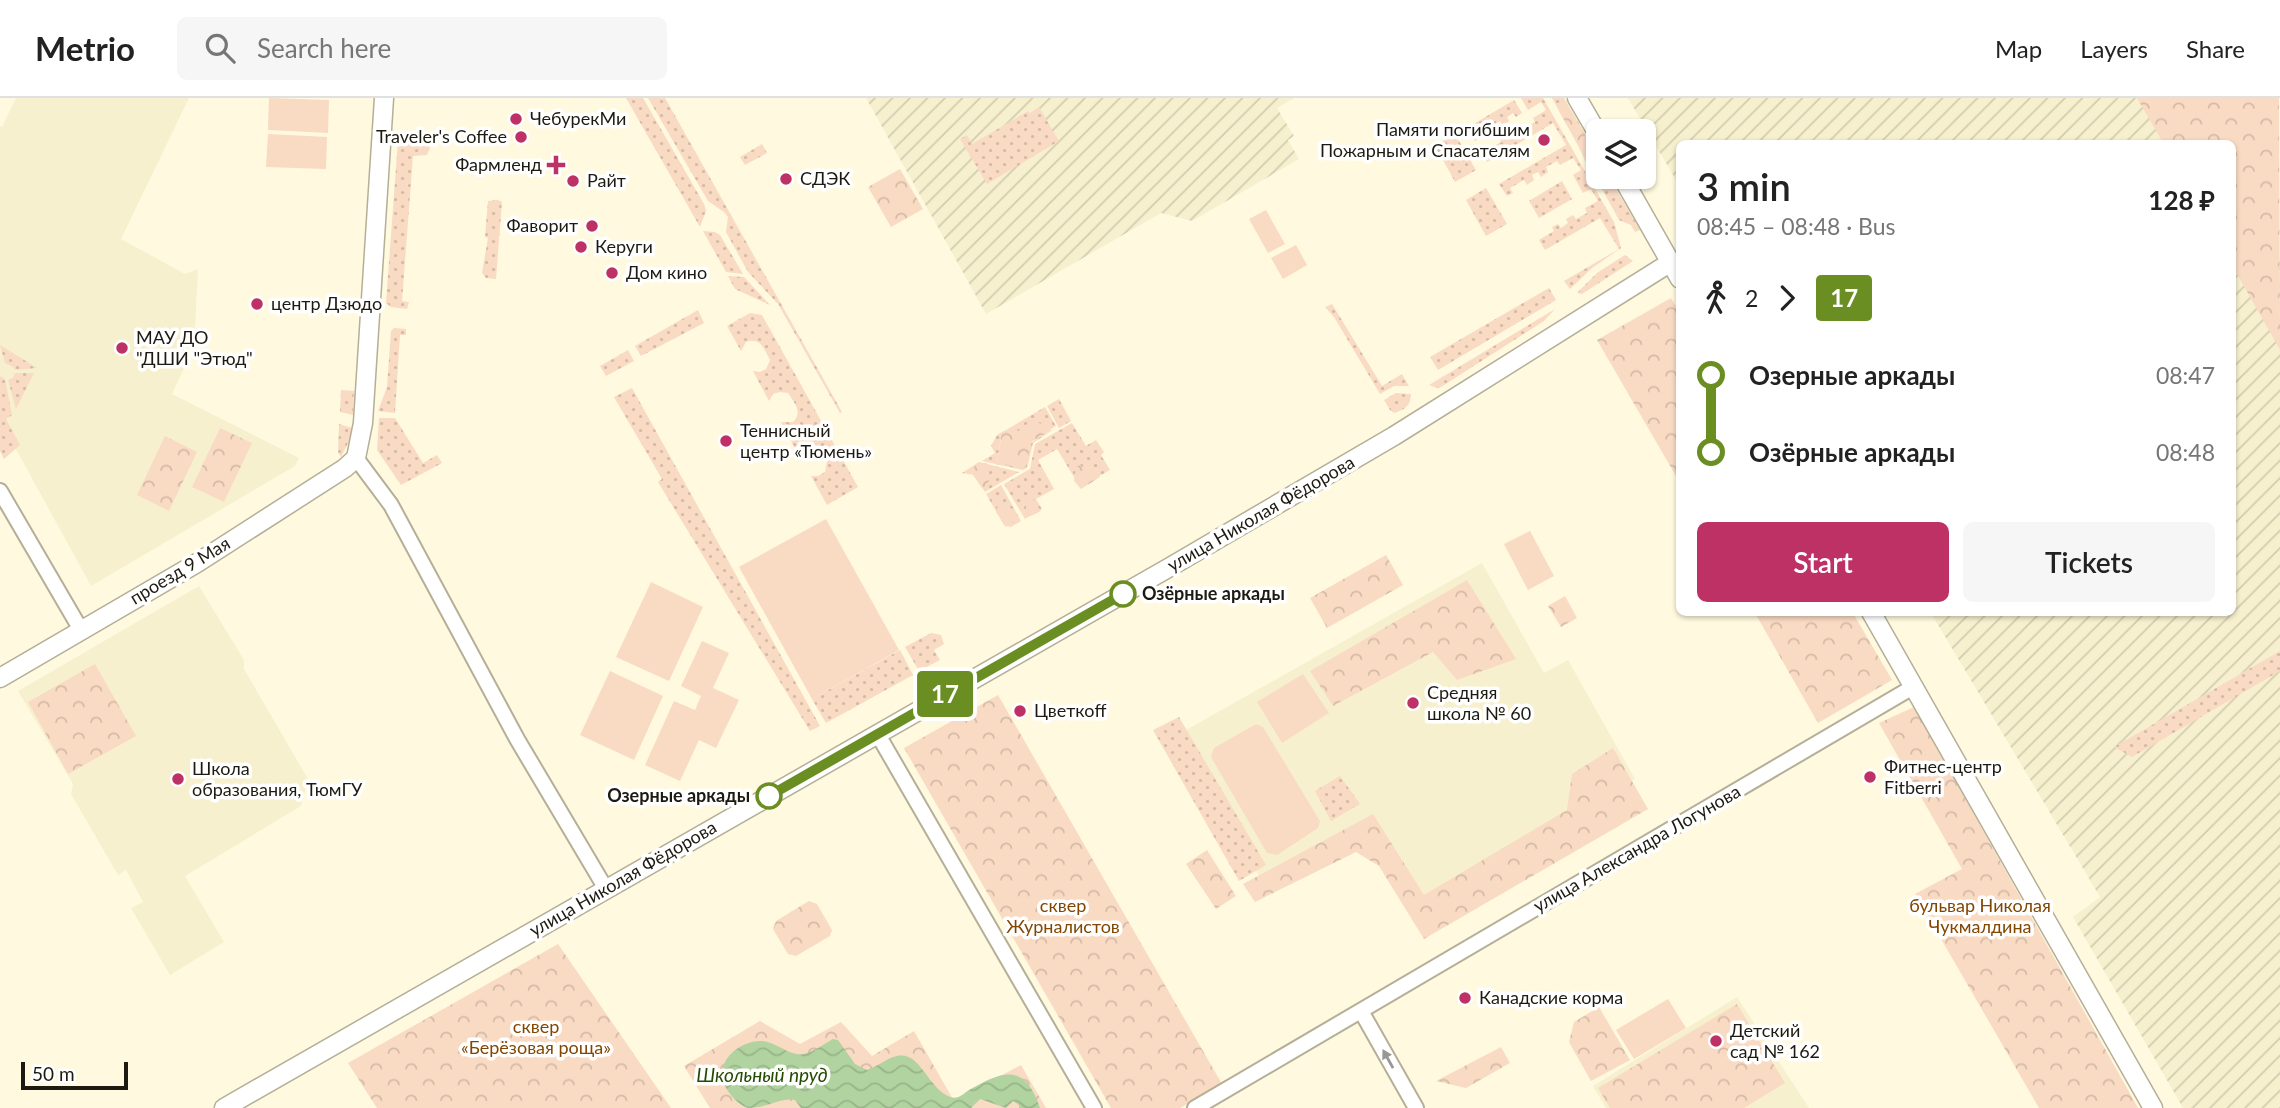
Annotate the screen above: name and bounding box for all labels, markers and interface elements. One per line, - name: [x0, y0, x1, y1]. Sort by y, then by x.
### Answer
- search box: [177, 17, 667, 80]
- text: Metrio: [35, 28, 135, 68]
- icon: search: [201, 29, 239, 67]
- text: Search here: [257, 32, 391, 64]
- text: Map: [1995, 34, 2042, 63]
- text: Layers: [2080, 34, 2148, 63]
- text: Share: [2186, 34, 2245, 63]
- place label: ЧебурекМи: [530, 107, 626, 129]
- marker: ЧебурекМи: [508, 111, 524, 127]
- place label: Памяти погибшим Пожарным и Спасателям: [1320, 118, 1530, 161]
- map controls: [1586, 119, 1656, 189]
- button: layers: [1586, 119, 1656, 189]
- place label: Traveler's Coffee: [376, 125, 507, 147]
- marker: Traveler's Coffee: [513, 129, 529, 145]
- marker: Памяти погибшим Пожарным и Спасателям: [1536, 132, 1552, 148]
- place label: Фармленд: [455, 153, 542, 175]
- marker: Фармленд: [548, 157, 564, 173]
- text: 3 min: [1697, 163, 1791, 209]
- place label: СДЭК: [800, 167, 850, 189]
- place label: Райт: [587, 169, 626, 191]
- marker: СДЭК: [778, 171, 794, 187]
- marker: Райт: [565, 173, 581, 189]
- text: 128 ₽: [2148, 184, 2215, 216]
- text: 08:45 – 08:48 · Bus: [1697, 212, 1896, 240]
- place label: Фаворит: [507, 214, 578, 236]
- marker: Фаворит: [584, 218, 600, 234]
- place label: Керуги: [595, 235, 653, 257]
- marker: Керуги: [573, 239, 589, 255]
- place label: Дом кино: [626, 261, 707, 283]
- marker: Дом кино: [604, 265, 620, 281]
- icon: walk: [1697, 279, 1735, 317]
- icon: forward: [1768, 279, 1806, 317]
- text: 17: [1830, 283, 1858, 312]
- text: 2: [1745, 284, 1758, 312]
- place label: центр Дзюдо: [271, 292, 382, 314]
- marker: центр Дзюдо: [249, 296, 265, 312]
- place label: МАУ ДО "ДШИ "Этюд": [136, 326, 253, 369]
- marker: МАУ ДО "ДШИ "Этюд": [114, 340, 130, 356]
- text: Озерные аркады: [1749, 359, 1955, 391]
- text: 08:47: [2156, 361, 2215, 389]
- place label: Теннисный центр «Тюмень»: [740, 419, 872, 462]
- marker: Теннисный центр «Тюмень»: [718, 433, 734, 449]
- text: Озёрные аркады: [1749, 436, 1955, 468]
- text: 08:48: [2156, 438, 2215, 466]
- street label: улица Николая Фёдорова: [1163, 451, 1358, 576]
- button: Start: [1697, 522, 1949, 602]
- button: Tickets: [1963, 522, 2215, 602]
- street label: проезд 9 Мая: [125, 532, 234, 609]
- marker: Озёрные аркады: [1110, 581, 1136, 607]
- place label: Озёрные аркады: [1142, 582, 1285, 604]
- line badge: 17: [914, 671, 976, 717]
- text: 17: [931, 679, 959, 708]
- place label: Средняя школа № 60: [1427, 681, 1531, 724]
- marker: Средняя школа № 60: [1405, 695, 1421, 711]
- place label: Цветкоff: [1034, 699, 1106, 721]
- marker: Цветкоff: [1012, 703, 1028, 719]
- place label: Фитнес-центр Fitberri: [1884, 755, 2002, 798]
- place label: Школа образования, ТюмГУ: [192, 757, 363, 800]
- marker: Фитнес-центр Fitberri: [1862, 769, 1878, 785]
- marker: Школа образования, ТюмГУ: [170, 771, 186, 787]
- street label: улица Александра Логунова: [1529, 780, 1744, 917]
- marker: Озерные аркады: [756, 783, 782, 809]
- place label: Озерные аркады: [607, 784, 750, 806]
- street label: улица Николая Фёдорова: [525, 816, 720, 941]
- park label: сквер Журналистов: [1006, 894, 1120, 937]
- park label: бульвар Николая Чукмалдина: [1909, 894, 2051, 937]
- place label: Канадские корма: [1479, 986, 1623, 1008]
- marker: Канадские корма: [1457, 990, 1473, 1006]
- park label: сквер «Берёзовая роща»: [461, 1015, 611, 1058]
- place label: Детский сад № 162: [1730, 1019, 1820, 1062]
- marker: Детский сад № 162: [1708, 1033, 1724, 1049]
- one-way arrow: [1382, 1050, 1394, 1069]
- scale bar: [21, 1059, 128, 1091]
- text: 50 m: [32, 1062, 75, 1085]
- water label: Школьный пруд: [696, 1063, 828, 1086]

